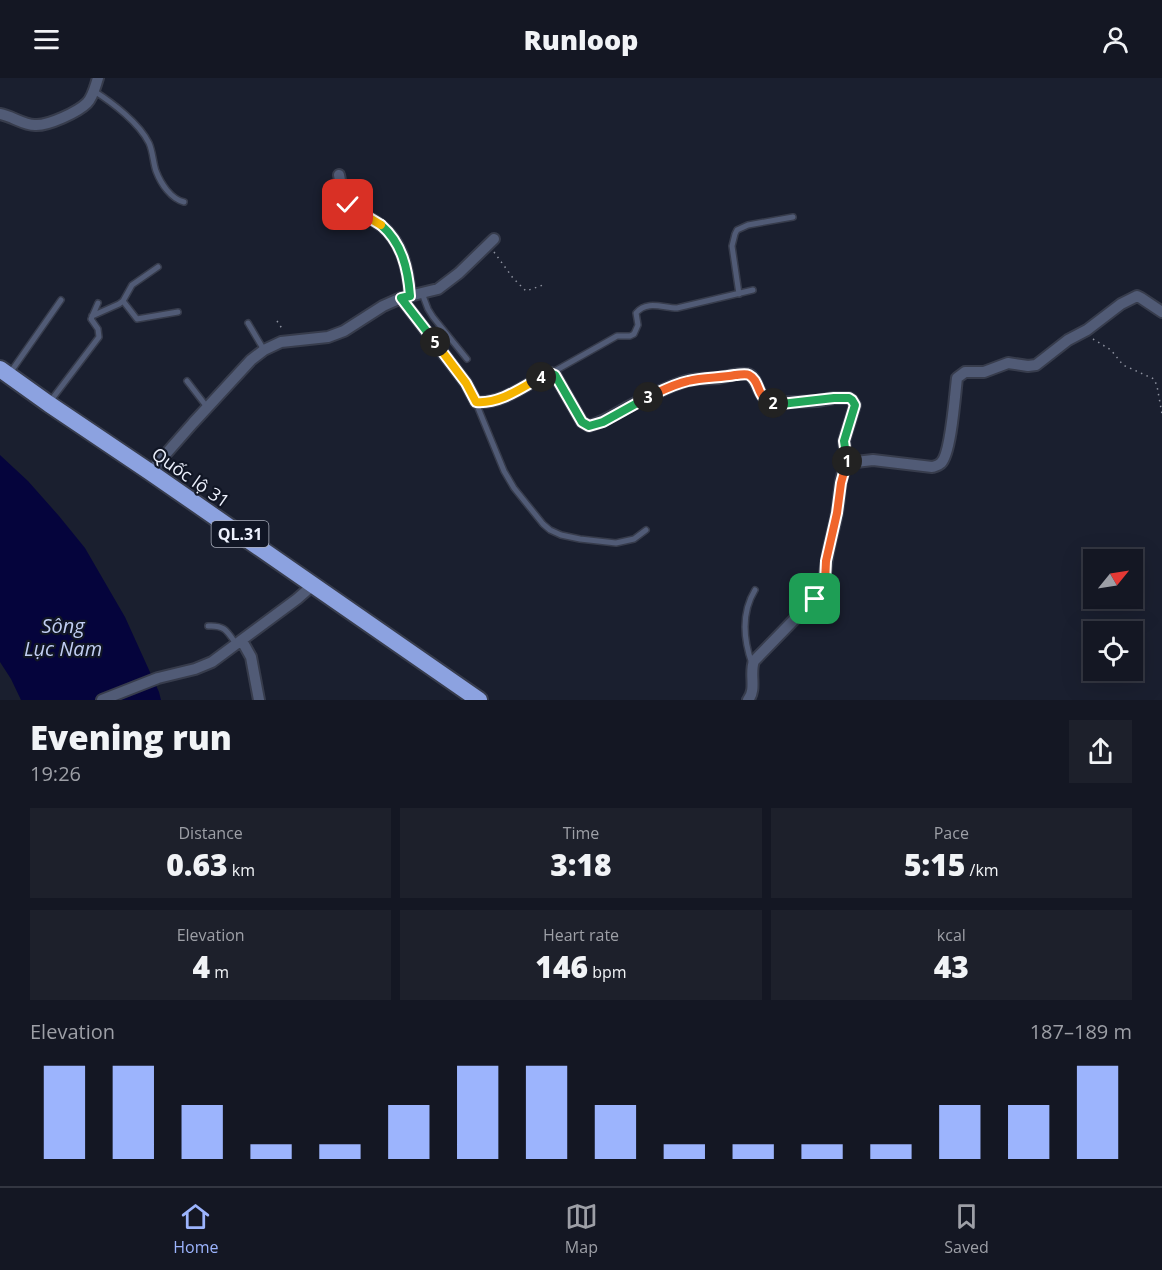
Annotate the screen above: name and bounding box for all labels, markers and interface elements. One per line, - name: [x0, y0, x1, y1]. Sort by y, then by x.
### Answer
- text: Runloop: [524, 21, 638, 58]
- icon: menu: [30, 23, 63, 56]
- icon: person: [1099, 23, 1132, 56]
- pin: [322, 179, 373, 230]
- icon: check: [331, 188, 364, 221]
- pin: 5: [420, 327, 450, 357]
- text: 5: [430, 331, 440, 353]
- pin: 4: [526, 362, 556, 392]
- text: 4: [536, 366, 546, 388]
- pin: 3: [633, 382, 663, 412]
- text: 3: [643, 386, 653, 408]
- pin: 2: [758, 388, 788, 418]
- text: 2: [768, 392, 778, 414]
- street label: Quốc lộ 31: [147, 441, 235, 513]
- pin: 1: [832, 446, 862, 476]
- text: 1: [842, 450, 852, 472]
- road number: QL.31: [212, 521, 268, 547]
- north arrow: [1083, 549, 1143, 609]
- map controls: [1083, 549, 1143, 681]
- pin: [789, 573, 840, 624]
- icon: arrive: [798, 582, 831, 615]
- water label: Sông Lục Nam: [24, 612, 102, 662]
- button: locate: [1083, 621, 1143, 681]
- text: Evening run: [30, 715, 232, 760]
- button: share: [1069, 720, 1132, 783]
- text: 19:26: [30, 760, 81, 787]
- text: Distance: [179, 822, 243, 844]
- text: Time: [563, 822, 599, 844]
- text: Pace: [934, 822, 969, 844]
- text: 0.63: [166, 844, 228, 885]
- text: 3:18: [550, 844, 612, 885]
- text: 5:15: [904, 844, 965, 885]
- text: km: [228, 859, 255, 881]
- text: /km: [965, 859, 999, 881]
- text: Elevation: [177, 924, 245, 946]
- text: Heart rate: [543, 924, 619, 946]
- text: kcal: [937, 924, 966, 946]
- text: 4: [192, 946, 210, 987]
- text: 146: [535, 946, 588, 987]
- text: 43: [934, 946, 969, 987]
- text: m: [210, 961, 229, 983]
- text: bpm: [588, 961, 627, 983]
- text: Elevation: [30, 1018, 115, 1045]
- text: 187–189 m: [1030, 1018, 1132, 1045]
- tab: Home: [173, 1200, 218, 1258]
- tab: Map: [565, 1200, 598, 1258]
- tab: Saved: [944, 1200, 989, 1258]

